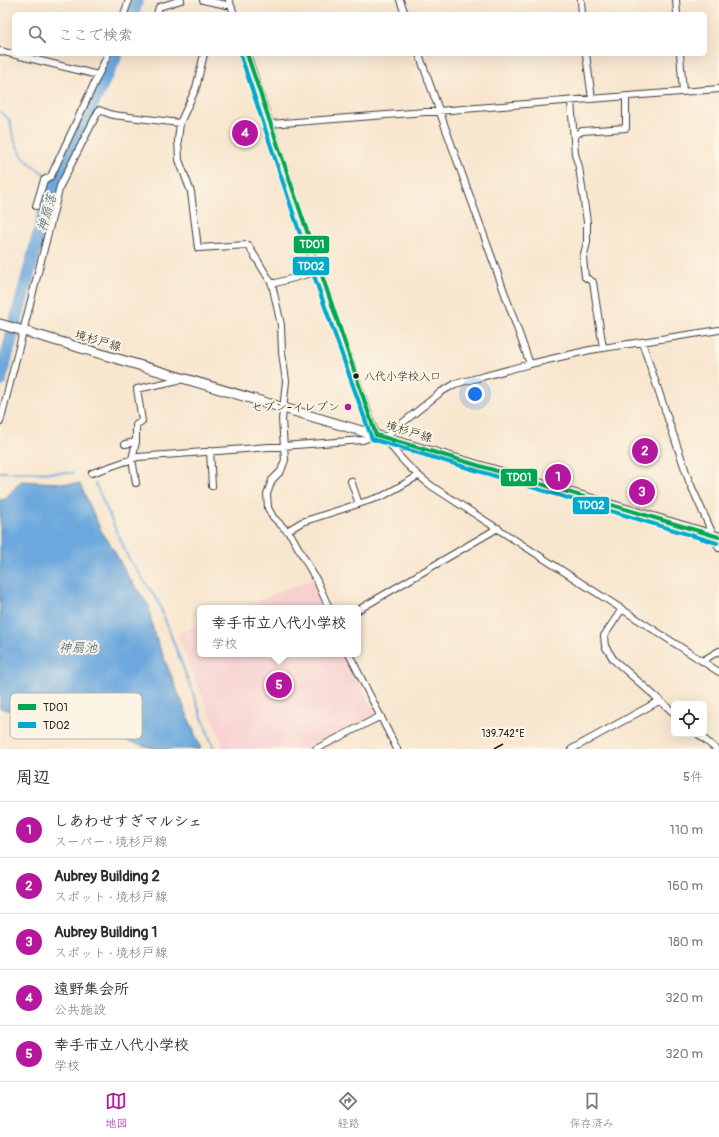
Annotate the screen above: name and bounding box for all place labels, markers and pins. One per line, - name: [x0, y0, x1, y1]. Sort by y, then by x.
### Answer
- pin: 4: [232, 118, 258, 148]
- place label: 八代小学校入口: [364, 370, 441, 383]
- marker: 八代小学校入口: [351, 371, 361, 381]
- place label: セブン-イレブン: [251, 400, 340, 415]
- marker: セブン-イレブン: [343, 402, 353, 412]
- pin: 2: [632, 436, 658, 466]
- pin: 1: [545, 462, 571, 492]
- pin: 3: [629, 477, 655, 507]
- pin: 5: [266, 670, 292, 700]

